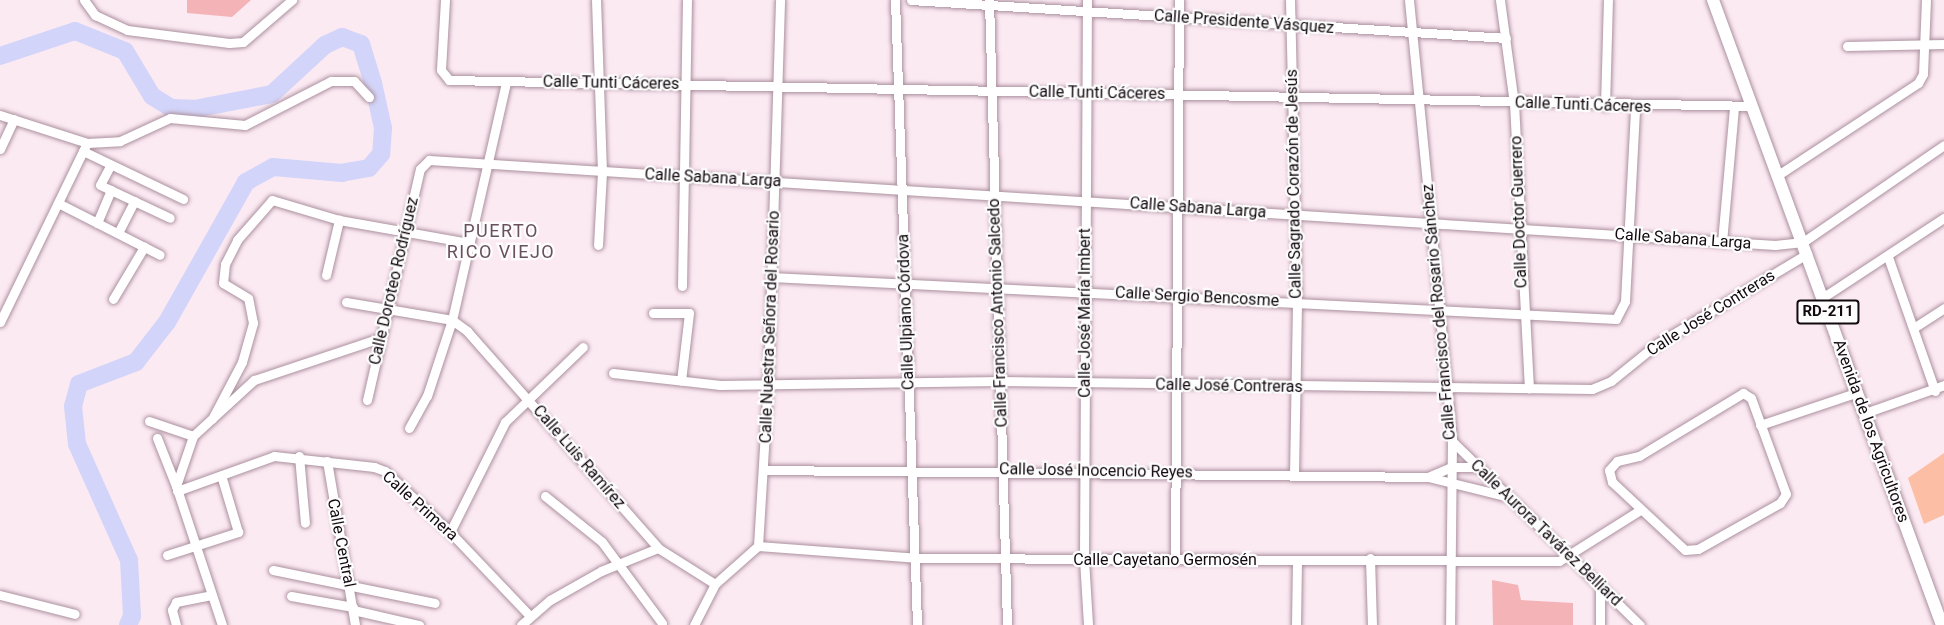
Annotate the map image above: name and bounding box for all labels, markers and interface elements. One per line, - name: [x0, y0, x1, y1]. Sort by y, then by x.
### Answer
- street label: Calle Presidente Vásquez: [1153, 6, 1335, 38]
- street label: Calle Sagrado Corazón de Jesús: [1282, 69, 1306, 299]
- street label: Calle Tunti Cáceres: [542, 72, 680, 94]
- street label: Calle Tunti Cáceres: [1028, 82, 1166, 104]
- street label: Calle Tunti Cáceres: [1514, 93, 1652, 117]
- street label: Calle Doctor Guerrero: [1507, 135, 1531, 289]
- street label: Calle Sabana Larga: [644, 165, 782, 191]
- street label: Calle Francisco del Rosario Sánchez: [1418, 183, 1460, 441]
- street label: Calle Sabana Larga: [1129, 194, 1267, 222]
- street label: Calle Doroteo Rodríguez: [365, 195, 423, 367]
- street label: Calle Francisco Antonio Salcedo: [984, 198, 1012, 428]
- street label: Calle Nuestra Señora del Rosario: [756, 210, 784, 444]
- district label: PUERTO RICO VIEJO: [447, 221, 555, 264]
- street label: Calle Sabana Larga: [1614, 225, 1752, 253]
- street label: Calle José María Imbert: [1075, 228, 1095, 398]
- street label: Calle Ulpiano Córdova: [894, 234, 918, 390]
- street label: Calle José Contreras: [1643, 266, 1779, 360]
- street label: Calle Sergio Bencosme: [1115, 283, 1279, 311]
- road number: RD-211: [1795, 300, 1861, 324]
- street label: Avenida de los Agricultores: [1829, 337, 1913, 525]
- street label: Calle José Contreras: [1155, 375, 1303, 397]
- street label: Calle Luis Ramírez: [529, 401, 629, 513]
- street label: Calle Aurora Tavárez Belliard: [1466, 456, 1626, 610]
- street label: Calle José Inocencio Reyes: [999, 460, 1193, 482]
- street label: Calle Primera: [378, 467, 462, 545]
- street label: Calle Central: [323, 497, 359, 589]
- street label: Calle Cayetano Germosén: [1073, 550, 1257, 570]

